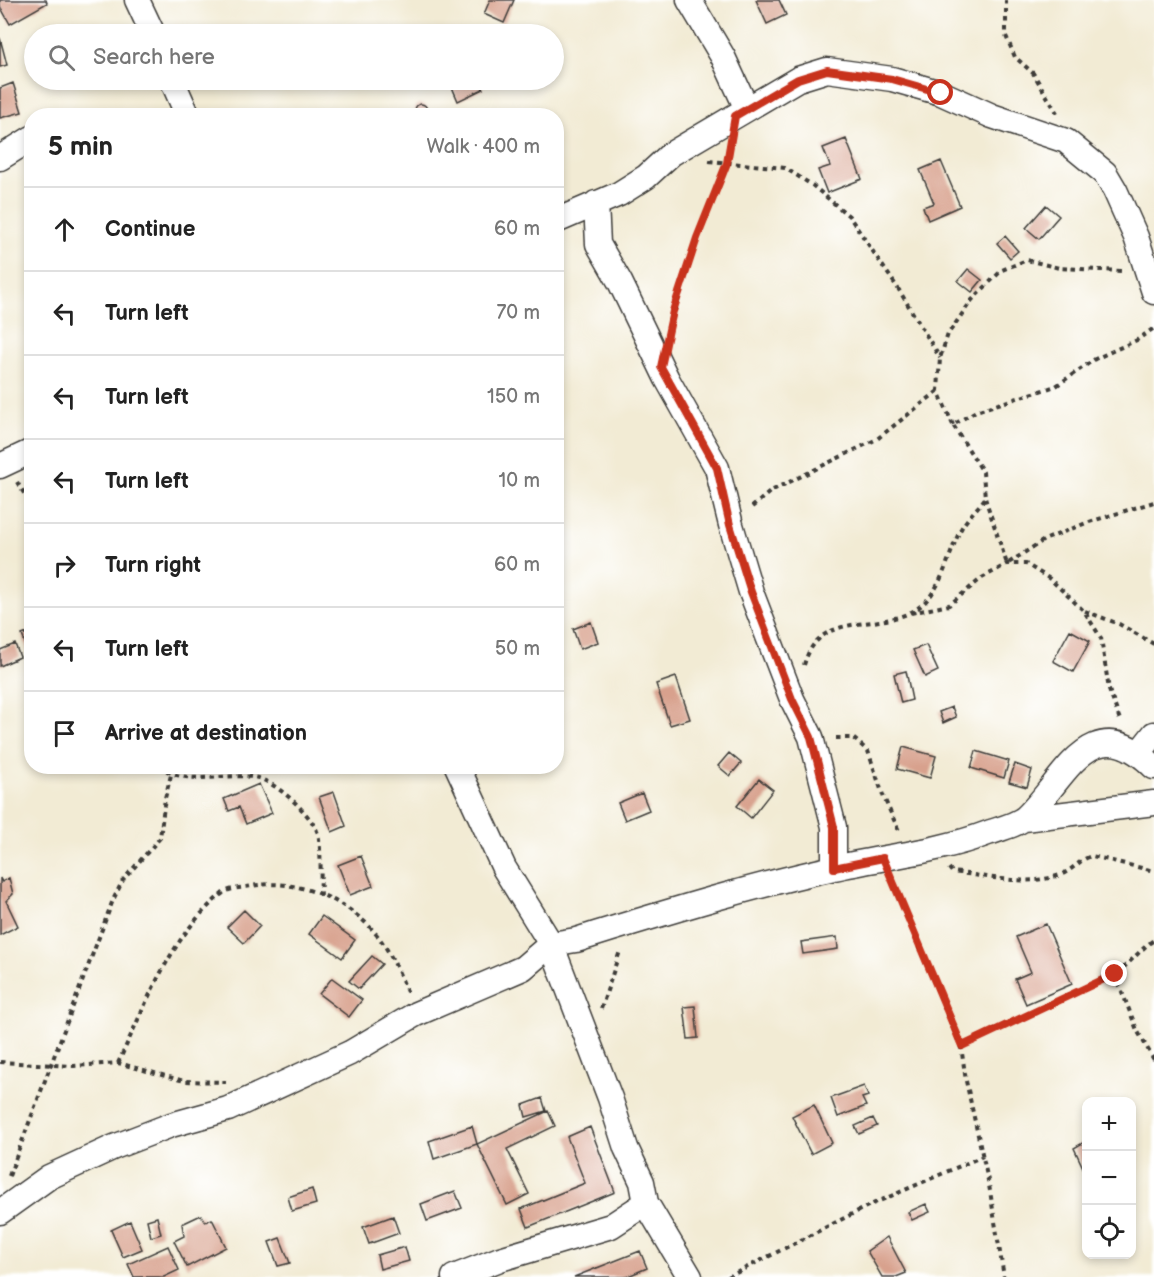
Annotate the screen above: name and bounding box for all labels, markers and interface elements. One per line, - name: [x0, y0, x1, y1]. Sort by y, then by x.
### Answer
- search box: [24, 24, 564, 90]
- icon: search: [45, 41, 78, 74]
- text: Search here: [93, 44, 215, 71]
- route start: [927, 79, 953, 105]
- text: 5 min: [48, 132, 113, 163]
- text: Walk · 400 m: [427, 135, 540, 159]
- icon: ahead: [48, 213, 81, 246]
- text: Continue: [105, 216, 195, 243]
- text: 60 m: [494, 217, 540, 241]
- icon: left: [48, 297, 81, 330]
- text: Turn left: [105, 300, 189, 327]
- text: 70 m: [496, 301, 540, 325]
- icon: left: [48, 381, 81, 414]
- text: Turn left: [105, 384, 189, 411]
- text: 150 m: [487, 385, 540, 409]
- icon: left: [48, 465, 81, 498]
- text: Turn left: [105, 468, 189, 495]
- text: 10 m: [499, 469, 540, 493]
- icon: right: [48, 549, 81, 582]
- text: Turn right: [105, 552, 201, 579]
- text: 60 m: [494, 553, 540, 577]
- icon: left: [48, 633, 81, 666]
- text: Turn left: [105, 636, 189, 663]
- text: 50 m: [495, 637, 540, 661]
- icon: arrive: [48, 717, 81, 750]
- text: Arrive at destination: [105, 720, 307, 747]
- route end: [1101, 960, 1127, 986]
- map controls: [1082, 1097, 1136, 1259]
- button: +: [1082, 1097, 1136, 1151]
- button: −: [1082, 1151, 1136, 1205]
- button: locate: [1082, 1205, 1136, 1259]

